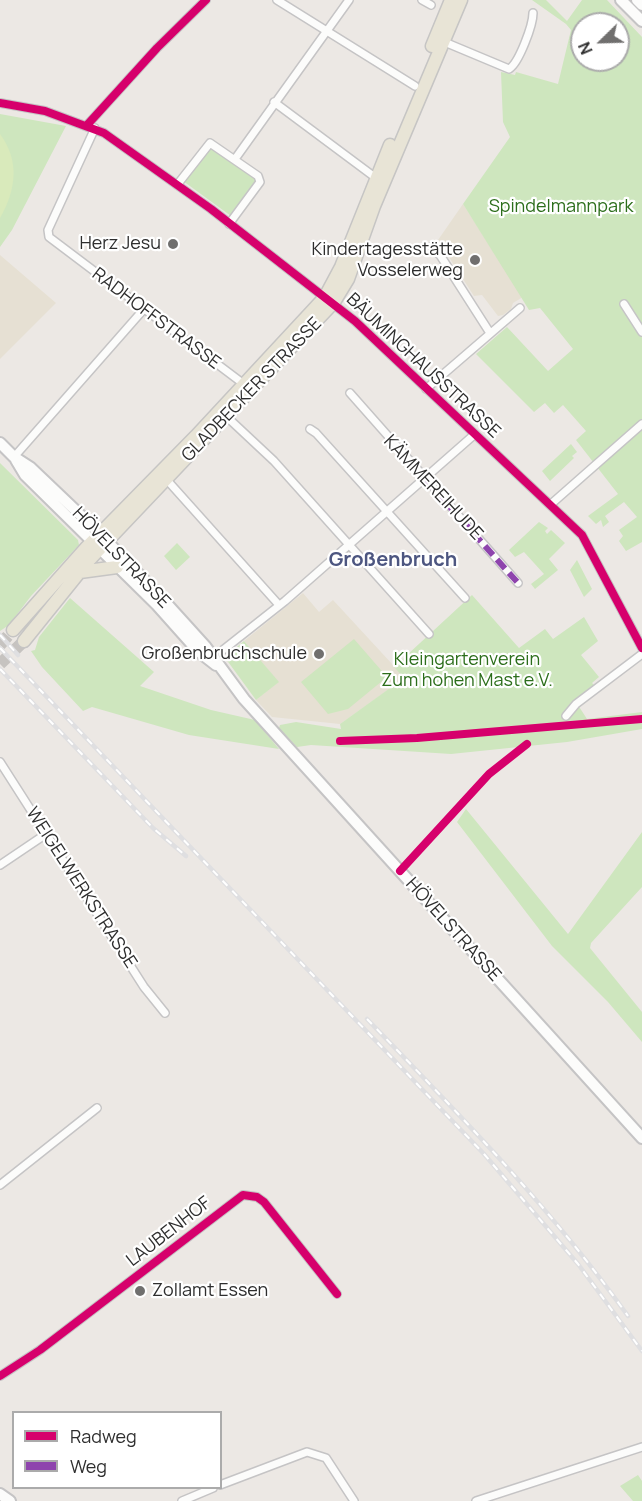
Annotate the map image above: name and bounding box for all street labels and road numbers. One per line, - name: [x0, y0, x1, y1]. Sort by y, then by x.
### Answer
- street label: RADHOFFSTRASSE: [88, 264, 224, 374]
- street label: BÄUMINGHAUSSTRASSE: [341, 289, 505, 443]
- street label: GLADBECKER STRASSE: [178, 313, 326, 467]
- street label: KÄMMEREIHUDE: [379, 431, 487, 545]
- street label: HÖVELSTRASSE: [67, 503, 175, 613]
- street label: WEIGELWERKSTRASSE: [21, 803, 141, 973]
- street label: HÖVELSTRASSE: [401, 874, 505, 986]
- street label: LAUBENHOF: [123, 1192, 215, 1272]

